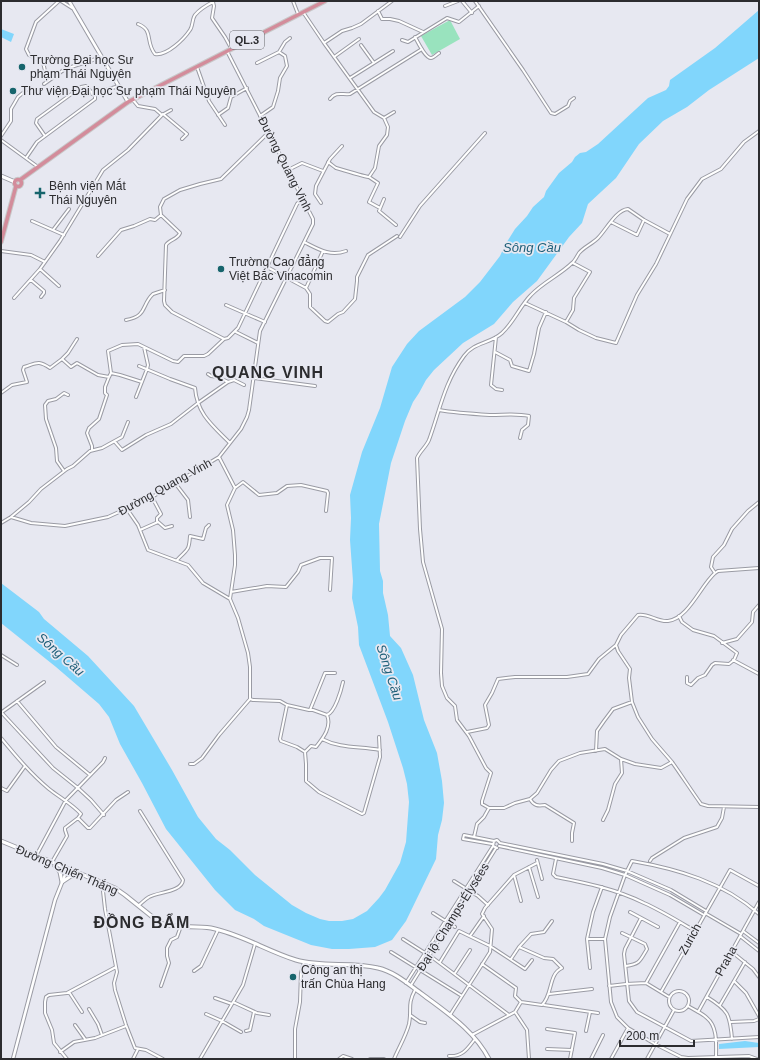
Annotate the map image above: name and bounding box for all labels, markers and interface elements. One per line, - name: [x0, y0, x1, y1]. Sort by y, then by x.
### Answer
- road number: QL.3: [230, 31, 264, 49]
- place label: Trường Đại học Sư phạm Thái Nguyên: [30, 53, 134, 81]
- marker: Trường Đại học Sư phạm Thái Nguyên: [17, 62, 27, 72]
- place label: Thư viện Đại học Sư phạm Thái Nguyên: [21, 84, 236, 98]
- marker: Thư viện Đại học Sư phạm Thái Nguyên: [8, 86, 18, 96]
- street label: Đường Quang Vinh: [255, 114, 315, 214]
- place label: Bệnh viện Mắt Thái Nguyên: [49, 178, 126, 207]
- marker: Bệnh viện Mắt Thái Nguyên: [34, 187, 46, 199]
- water label: Sông Cầu: [503, 240, 561, 255]
- place label: Trường Cao đẳng Việt Bắc Vinacomin: [229, 254, 333, 283]
- marker: Trường Cao đẳng Việt Bắc Vinacomin: [216, 264, 226, 274]
- district label: QUANG VINH: [212, 364, 324, 381]
- street label: Đường Quang Vinh: [116, 456, 214, 518]
- water label: Sông Cầu: [34, 630, 87, 679]
- water label: Sông Cầu: [373, 642, 406, 702]
- street label: Đường Chiến Thắng: [14, 841, 121, 898]
- street label: Đại lộ Champs-Élysées: [413, 860, 492, 974]
- district label: ĐỒNG BẨM: [94, 913, 190, 931]
- street label: Zurich: [676, 921, 704, 957]
- street label: Praha: [712, 943, 740, 978]
- place label: Công an thị trấn Chùa Hang: [301, 963, 386, 991]
- marker: Công an thị trấn Chùa Hang: [288, 972, 298, 982]
- scale bar: [620, 1022, 694, 1048]
- text: 200 m: [626, 1029, 659, 1043]

